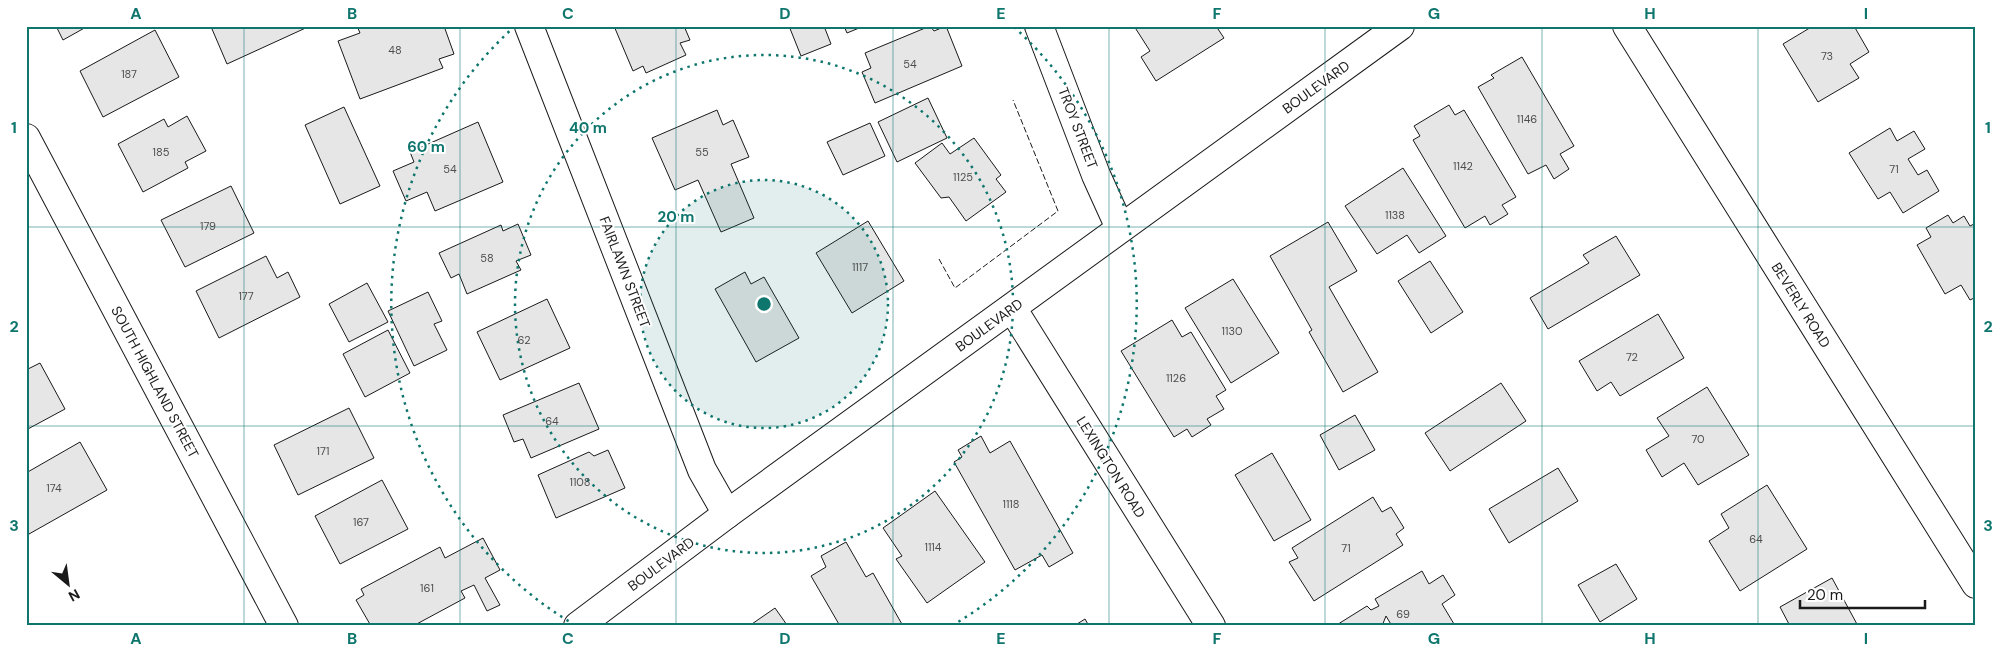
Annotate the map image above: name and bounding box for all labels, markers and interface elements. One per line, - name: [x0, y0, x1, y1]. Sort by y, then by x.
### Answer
- text: A: [130, 3, 142, 24]
- text: B: [347, 3, 357, 24]
- text: C: [562, 3, 574, 24]
- text: D: [779, 3, 791, 24]
- text: E: [996, 3, 1006, 24]
- text: F: [1213, 3, 1222, 24]
- text: G: [1428, 3, 1440, 24]
- text: H: [1644, 3, 1656, 24]
- text: I: [1864, 3, 1868, 24]
- house number: 48: [388, 43, 402, 57]
- house number: 73: [1821, 49, 1833, 63]
- house number: 54: [903, 57, 917, 71]
- street label: BOULEVARD: [1279, 57, 1353, 117]
- house number: 187: [121, 67, 137, 81]
- street label: TROY STREET: [1054, 85, 1102, 171]
- house number: 1146: [1517, 112, 1537, 126]
- text: 1: [11, 117, 17, 138]
- text: 1: [1985, 117, 1991, 138]
- text: 40 m: [569, 118, 607, 138]
- text: 60 m: [407, 137, 445, 157]
- house number: 185: [153, 145, 170, 159]
- house number: 55: [695, 145, 709, 159]
- house number: 1142: [1453, 159, 1473, 173]
- house number: 54: [443, 162, 457, 176]
- house number: 71: [1889, 162, 1899, 176]
- house number: 1125: [953, 170, 973, 184]
- text: 20 m: [658, 207, 694, 227]
- house number: 1138: [1385, 208, 1405, 222]
- street label: FAIRLAWN STREET: [595, 214, 655, 330]
- house number: 179: [200, 219, 216, 233]
- house number: 58: [480, 251, 494, 265]
- street label: BEVERLY ROAD: [1768, 259, 1834, 351]
- house number: 1117: [852, 260, 868, 274]
- house number: 177: [238, 289, 254, 303]
- centre of rings: [755, 295, 773, 313]
- street label: BOULEVARD: [952, 295, 1026, 355]
- street label: SOUTH HIGHLAND STREET: [107, 303, 203, 461]
- text: 2: [9, 316, 19, 337]
- text: 2: [1983, 316, 1993, 337]
- house number: 1130: [1222, 324, 1242, 338]
- house number: 62: [518, 333, 530, 347]
- house number: 72: [1626, 350, 1638, 364]
- house number: 1126: [1166, 371, 1186, 385]
- street label: LEXINGTON ROAD: [1073, 413, 1149, 521]
- house number: 64: [545, 414, 559, 428]
- house number: 70: [1691, 432, 1705, 446]
- house number: 171: [317, 444, 329, 458]
- house number: 1108: [569, 475, 591, 489]
- house number: 174: [46, 481, 62, 495]
- house number: 1118: [1003, 497, 1019, 511]
- text: 3: [9, 515, 19, 536]
- house number: 167: [353, 515, 369, 529]
- text: 3: [1983, 515, 1993, 536]
- house number: 64: [1749, 532, 1763, 546]
- street label: BOULEVARD: [624, 533, 698, 595]
- house number: 1114: [925, 540, 942, 554]
- house number: 71: [1341, 541, 1351, 555]
- north arrow: [42, 560, 92, 610]
- scale bar: [1800, 577, 1924, 609]
- house number: 161: [420, 581, 434, 595]
- text: N: [65, 585, 83, 606]
- text: 20 m: [1807, 585, 1843, 605]
- house number: 69: [1396, 607, 1410, 621]
- text: A: [130, 628, 142, 649]
- text: B: [347, 628, 357, 649]
- text: C: [562, 628, 574, 649]
- text: D: [779, 628, 791, 649]
- text: E: [996, 628, 1006, 649]
- text: F: [1213, 628, 1222, 649]
- text: G: [1428, 628, 1440, 649]
- text: H: [1644, 628, 1656, 649]
- text: I: [1864, 628, 1868, 649]

